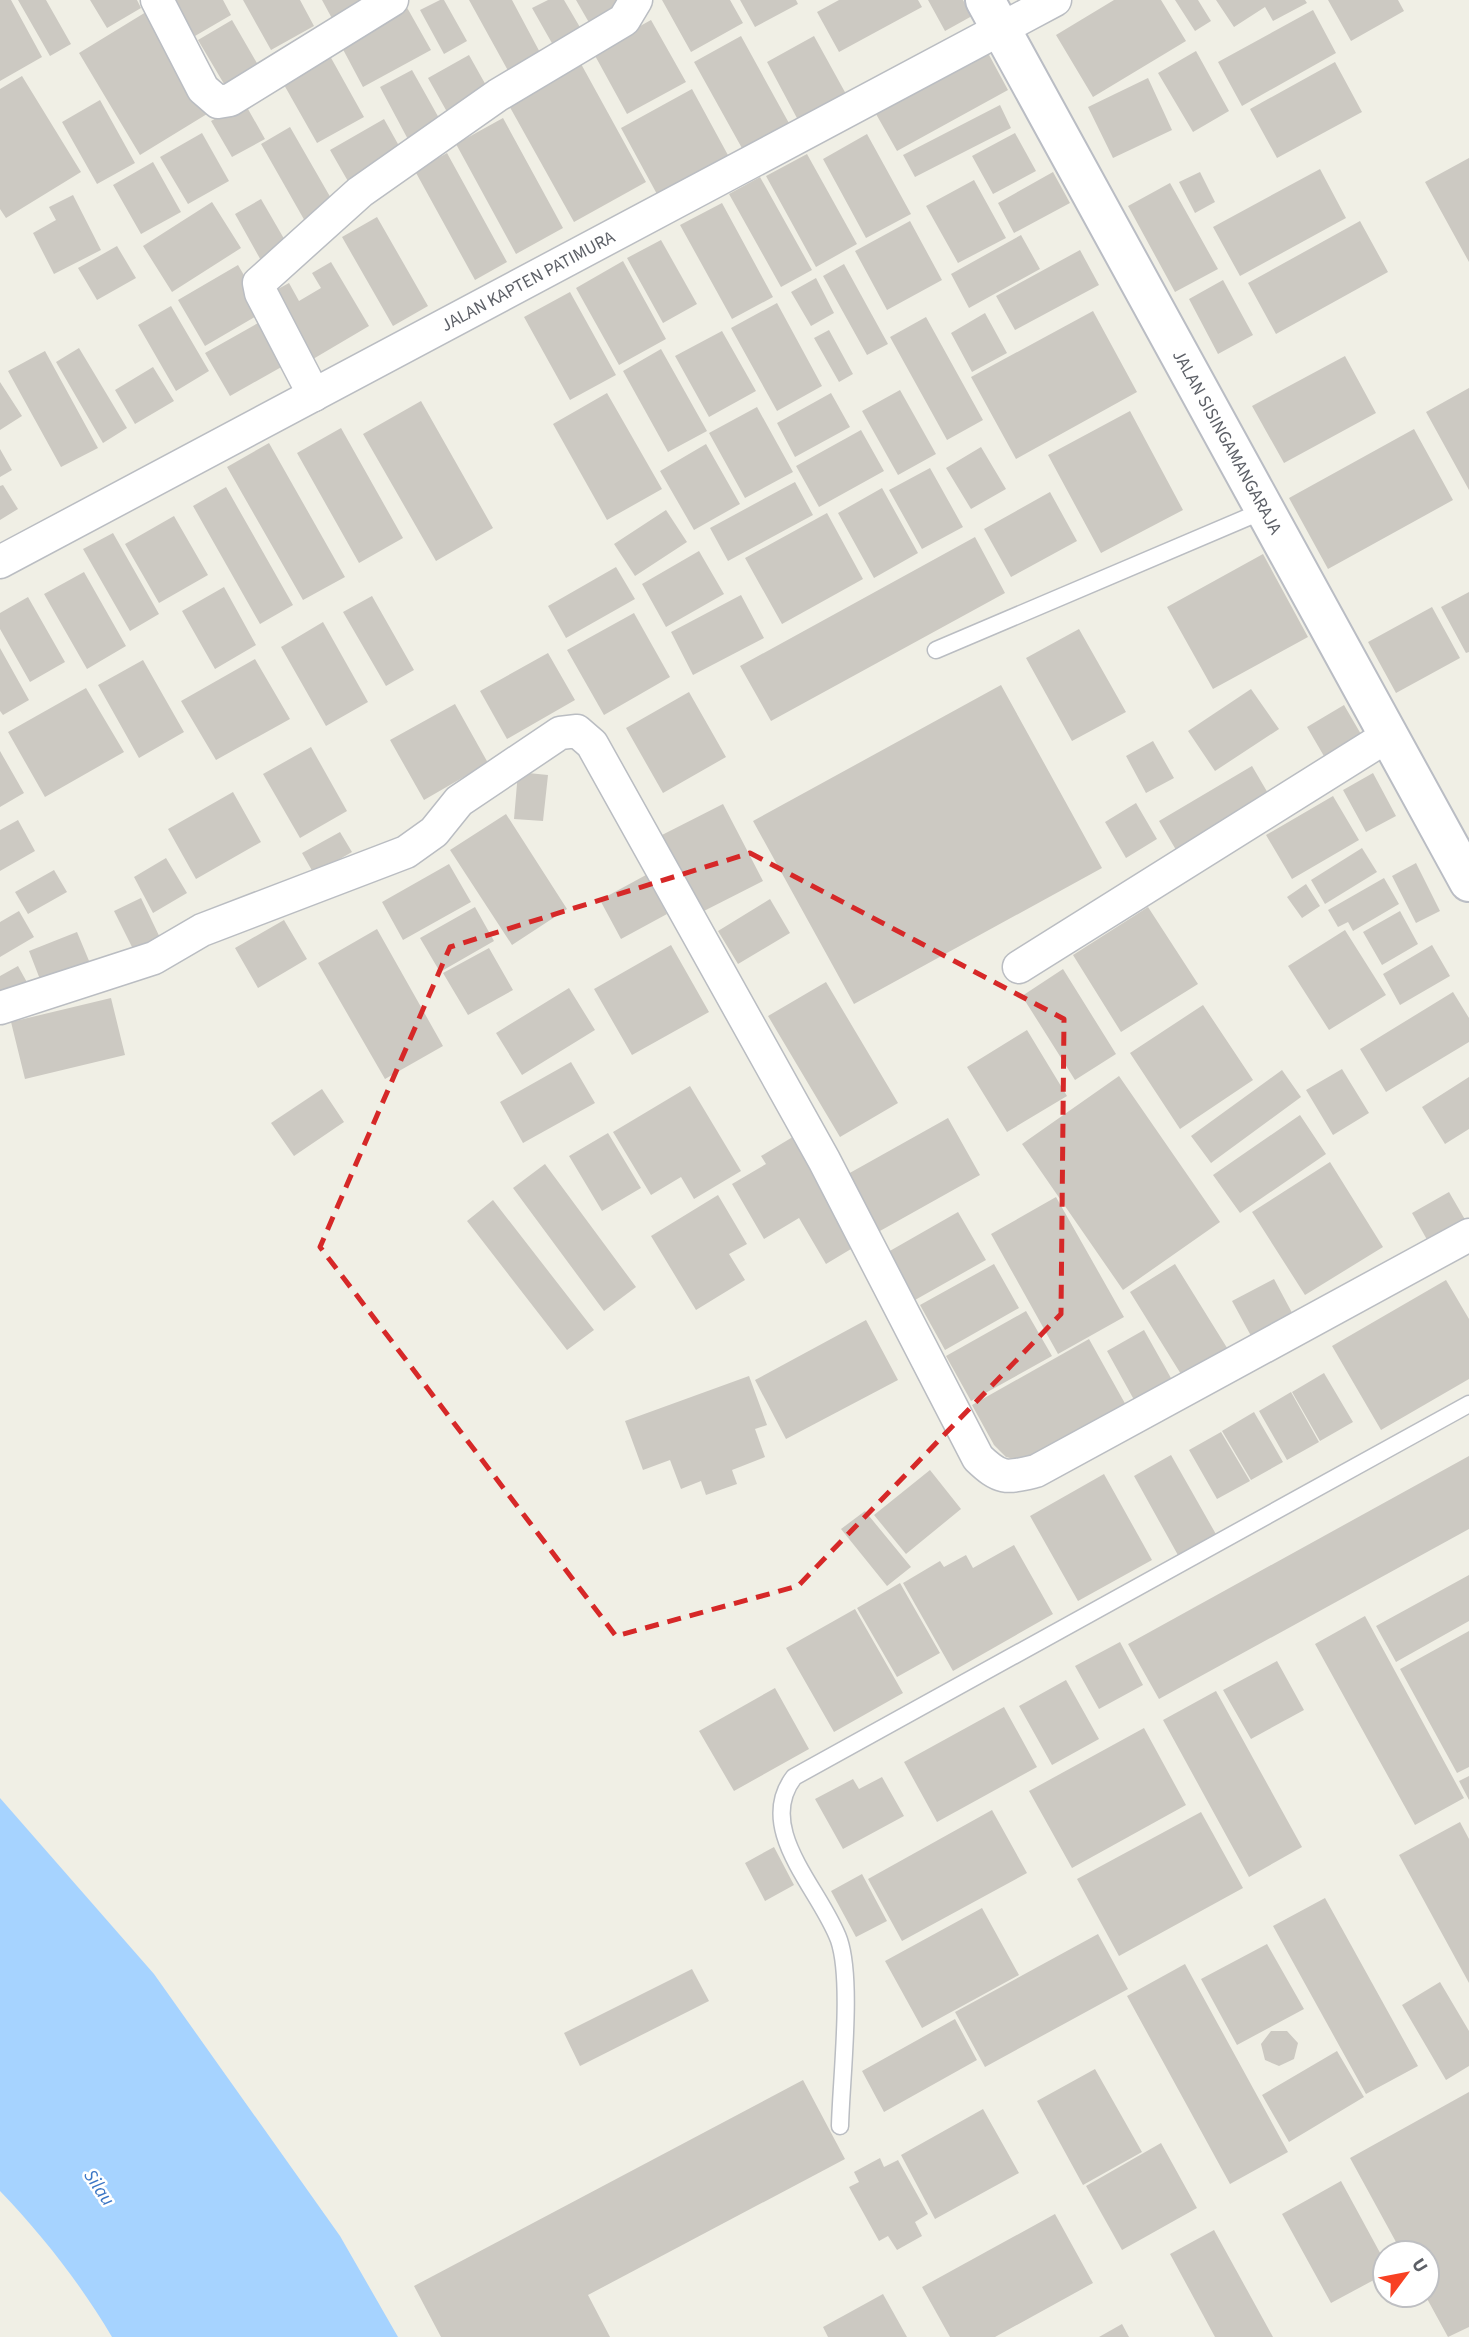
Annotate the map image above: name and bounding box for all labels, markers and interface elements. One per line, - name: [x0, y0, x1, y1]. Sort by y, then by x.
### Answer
- street label: JALAN KAPTEN PATIMURA: [437, 225, 620, 338]
- street label: JALAN SISINGAMANGARAJA: [1166, 345, 1288, 539]
- water label: Silau: [77, 2164, 121, 2212]
- north arrow: [1371, 2239, 1441, 2309]
- text: U: [1404, 2253, 1434, 2278]

